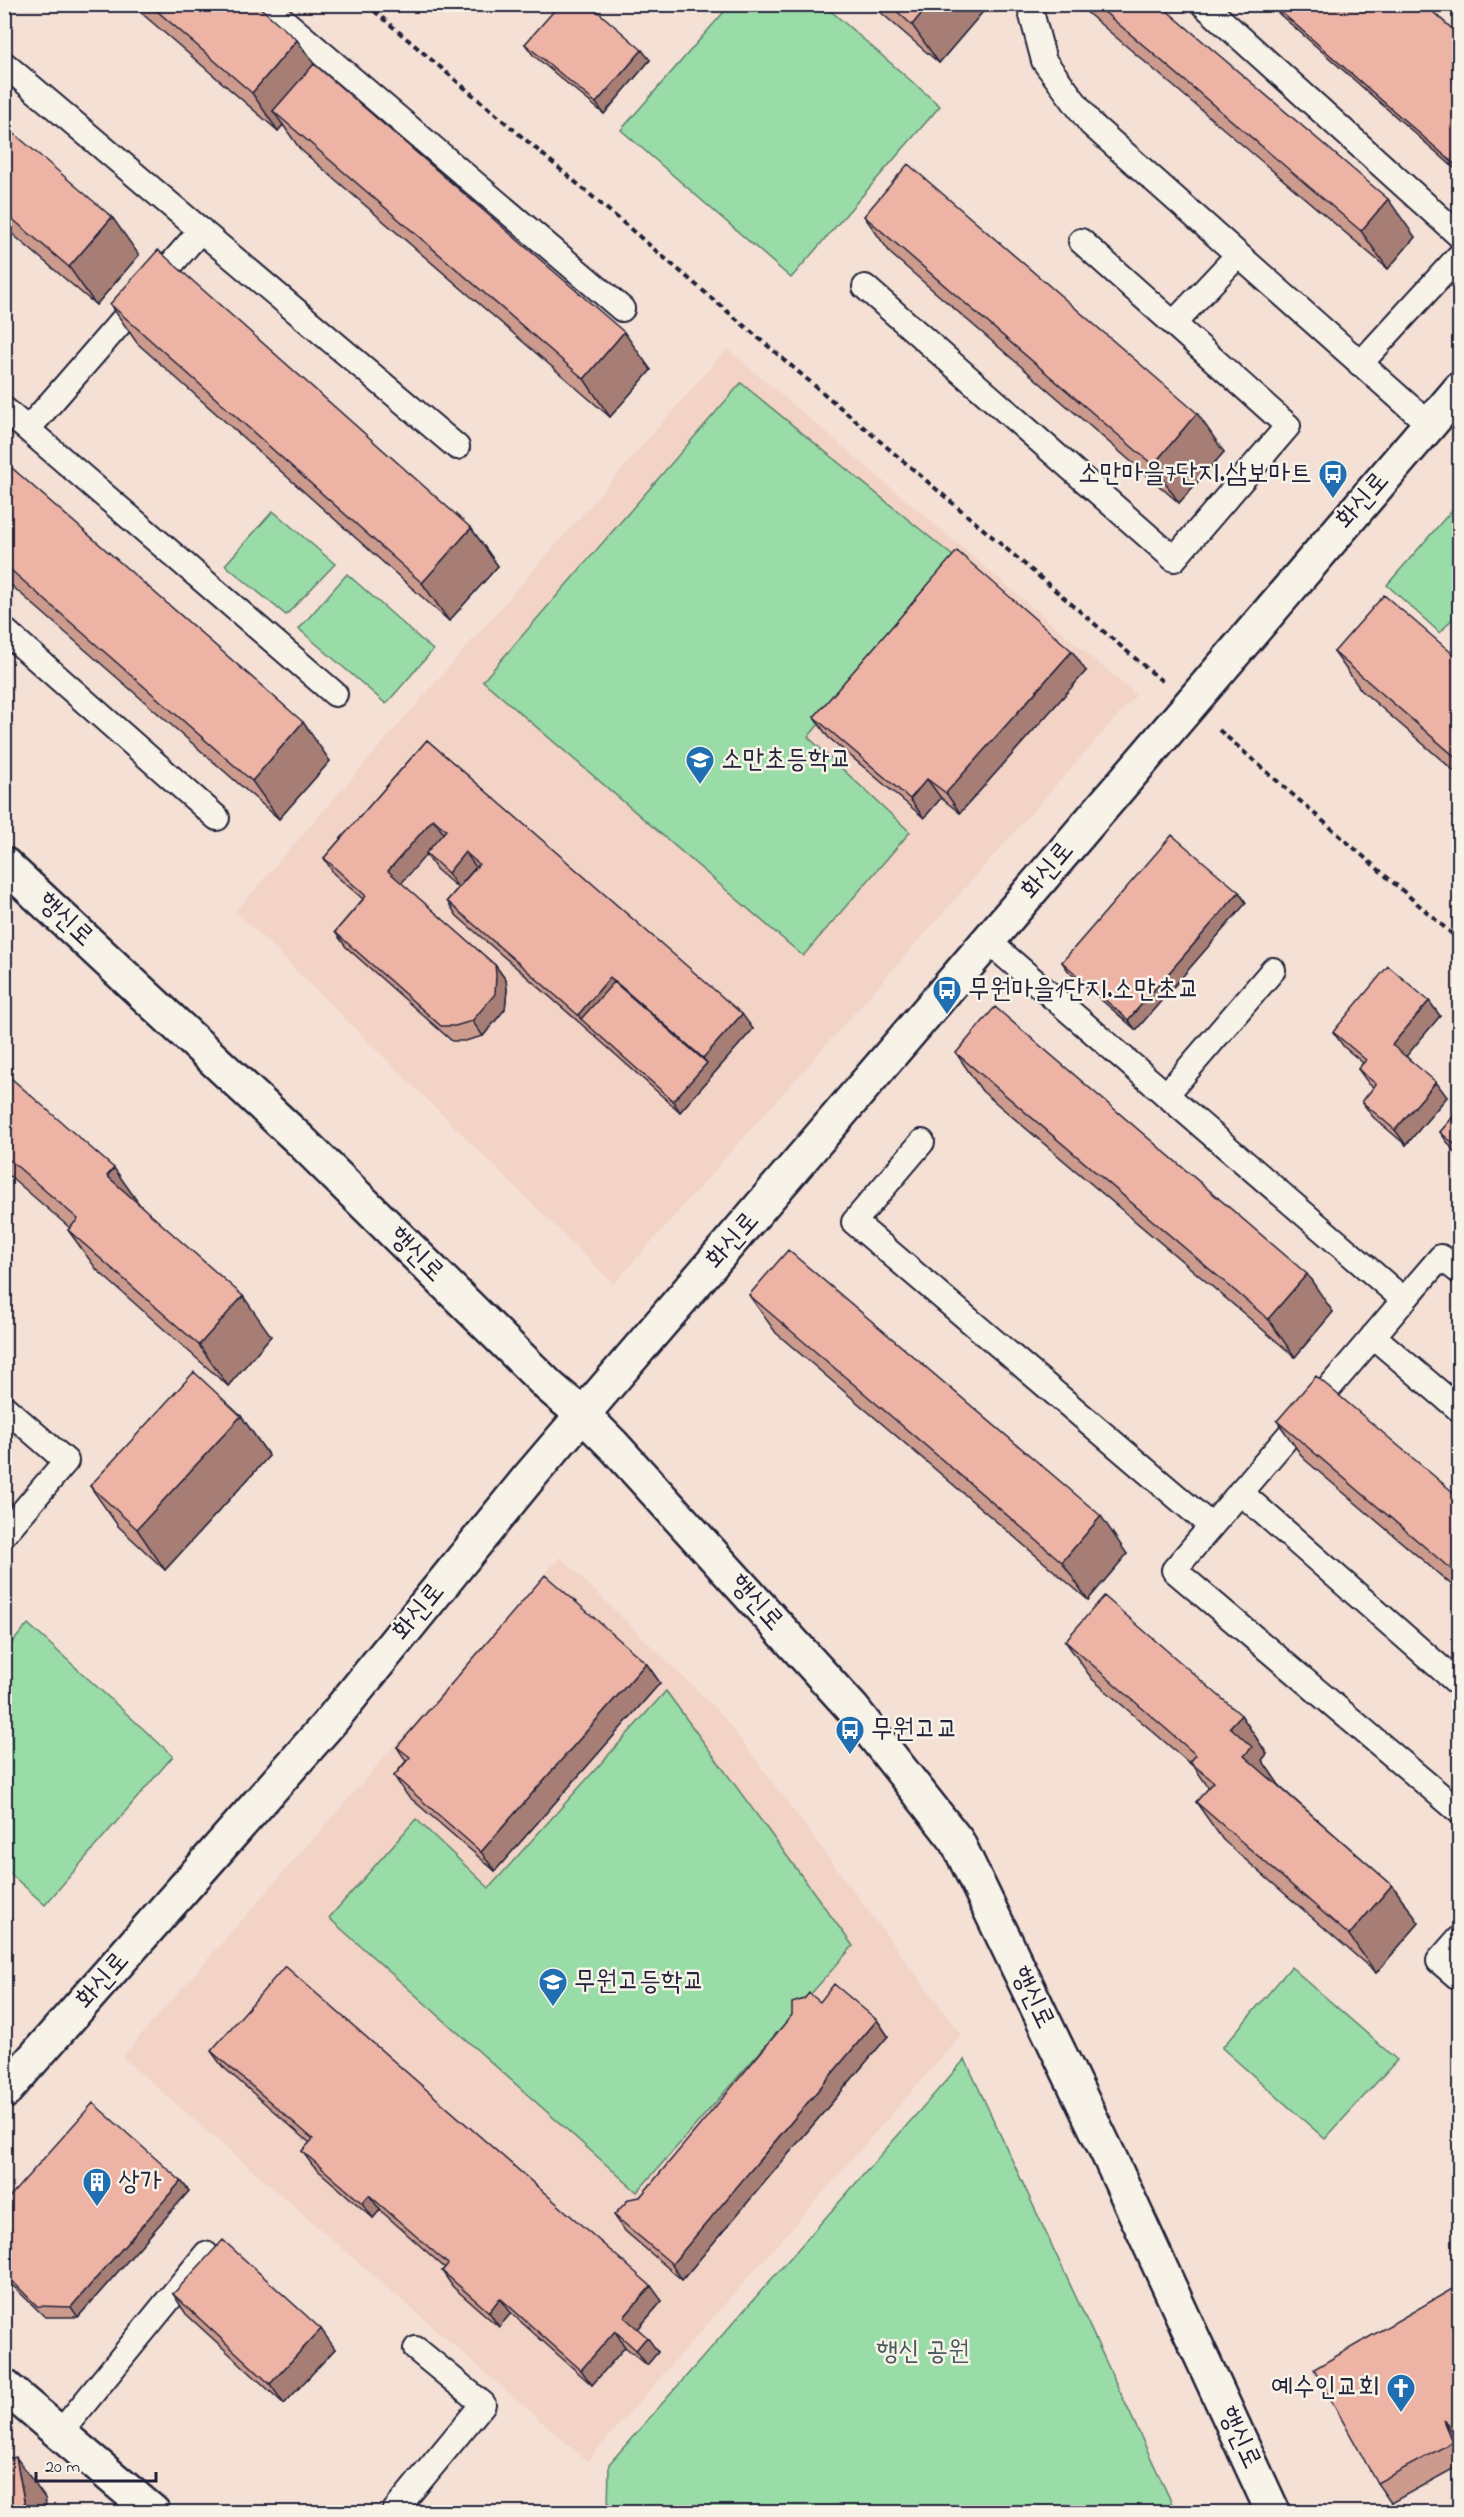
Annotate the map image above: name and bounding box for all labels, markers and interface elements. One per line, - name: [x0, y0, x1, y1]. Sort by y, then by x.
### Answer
- place label: 소만마을7단지.삼보마트: [1078, 455, 1312, 494]
- bus stop icon: 소만마을7단지.삼보마트: [1317, 458, 1349, 500]
- street label: 화신로: [1327, 464, 1399, 538]
- place label: 소만초등학교: [721, 741, 851, 780]
- school or university icon: 소만초등학교: [684, 744, 716, 786]
- street label: 화신로: [1012, 833, 1084, 909]
- street label: 행신로: [28, 884, 102, 956]
- place label: 무원마을1단지.소만초교: [968, 971, 1199, 1010]
- bus stop icon: 무원마을1단지.소만초교: [931, 974, 963, 1016]
- street label: 화신로: [697, 1204, 769, 1278]
- street label: 행신로: [379, 1218, 453, 1292]
- street label: 행신로: [720, 1566, 792, 1640]
- street label: 화신로: [383, 1574, 455, 1650]
- place label: 무원고교: [871, 1711, 958, 1750]
- bus stop icon: 무원고교: [834, 1714, 866, 1756]
- street label: 화신로: [67, 1944, 139, 2018]
- street label: 행신로: [1000, 1960, 1064, 2036]
- place label: 무원고등학교: [574, 1963, 704, 2002]
- school or university icon: 무원고등학교: [537, 1966, 569, 2008]
- place label: 상가: [118, 2163, 162, 2202]
- building icon: 상가: [81, 2166, 113, 2208]
- park label: 행신 공원: [876, 2333, 970, 2372]
- place label: 예수인교회: [1271, 2369, 1380, 2408]
- church icon: 예수인교회: [1385, 2372, 1417, 2414]
- street label: 행신로: [1208, 2400, 1270, 2476]
- scale bar: [36, 2445, 156, 2483]
- text: 20 m: [45, 2455, 80, 2481]

